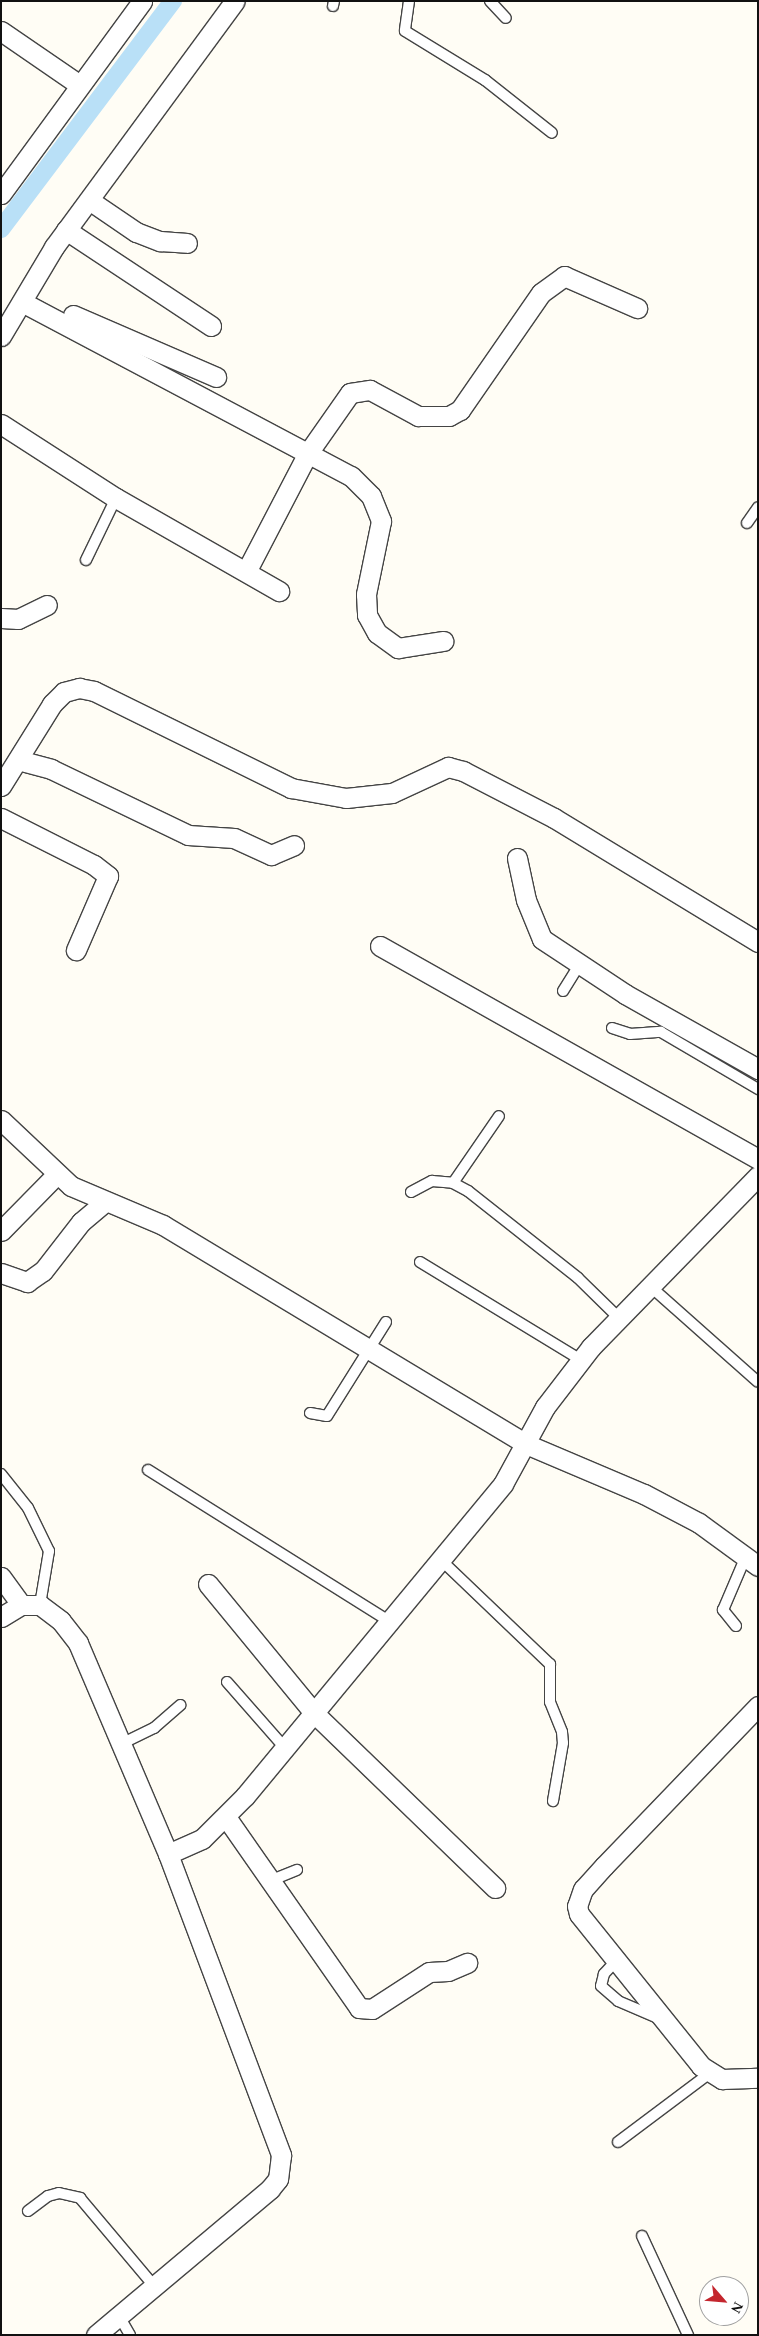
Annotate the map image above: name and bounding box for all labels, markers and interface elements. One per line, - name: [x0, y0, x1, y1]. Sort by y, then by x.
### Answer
- north arrow: [699, 2276, 749, 2326]
- text: N: [728, 2300, 746, 2315]

